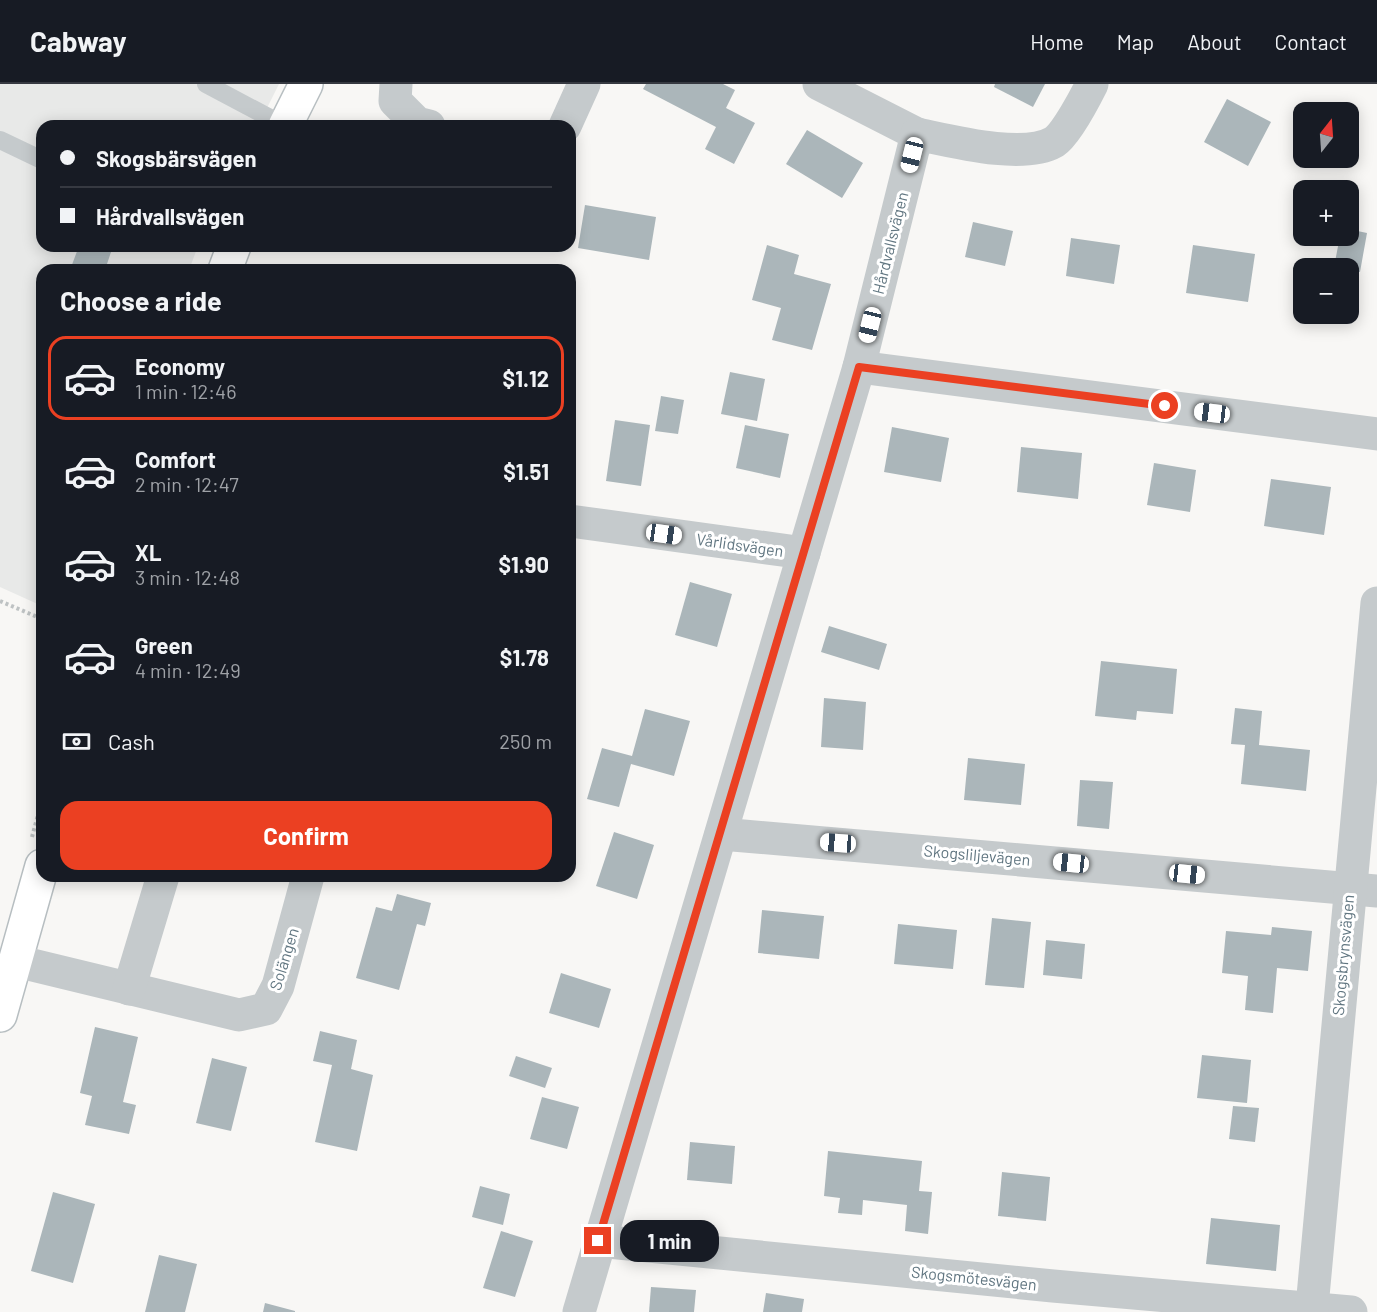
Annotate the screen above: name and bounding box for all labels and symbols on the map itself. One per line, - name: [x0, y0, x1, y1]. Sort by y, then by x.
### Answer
- north arrow: [1293, 102, 1359, 168]
- car: [899, 135, 925, 175]
- street label: Hårdvallsvägen: [868, 190, 911, 296]
- car: [857, 305, 883, 345]
- route start: [1151, 392, 1178, 419]
- car: [1193, 402, 1231, 424]
- car: [645, 523, 683, 545]
- street label: Vårlidsvägen: [695, 529, 785, 560]
- car: [819, 833, 857, 853]
- street label: Skogsliljevägen: [923, 840, 1031, 869]
- car: [1052, 852, 1090, 874]
- car: [1168, 863, 1206, 885]
- street label: Skogsbrynsvägen: [1328, 894, 1357, 1016]
- street label: Solängen: [265, 925, 302, 992]
- callout: 1 min: [619, 1220, 718, 1262]
- route end: [584, 1227, 611, 1254]
- street label: Skogsmötesvägen: [910, 1261, 1038, 1294]

